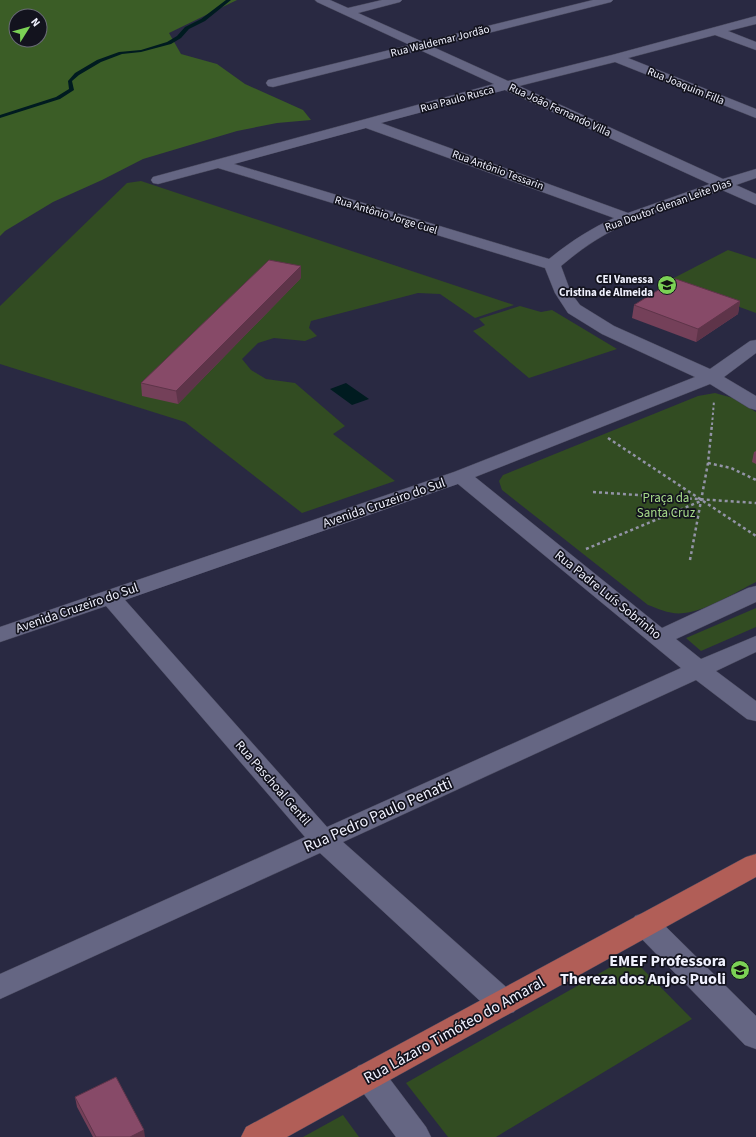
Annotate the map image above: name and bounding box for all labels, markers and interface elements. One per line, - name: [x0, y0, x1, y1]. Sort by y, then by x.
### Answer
- north arrow: [8, 8, 48, 48]
- text: N: [27, 15, 44, 30]
- street label: Rua Waldemar Jordão: [389, 21, 491, 61]
- street label: Rua Joaquim Filla: [645, 64, 727, 108]
- street label: Rua João Fernando Villa: [507, 80, 613, 140]
- street label: Rua Paulo Rusca: [419, 82, 495, 116]
- street label: Rua Antônio Tessarin: [450, 146, 546, 194]
- street label: Rua Doutor Glenan Leite Dias: [603, 175, 734, 235]
- street label: Rua Antônio Jorge Cuel: [333, 192, 439, 238]
- place label: CEI Vanessa Cristina de Almeida: [559, 272, 653, 300]
- school or university icon: CEI Vanessa Cristina de Almeida: [656, 274, 678, 296]
- street label: Avenida Cruzeiro do Sul: [320, 474, 448, 532]
- park label: Praça da Santa Cruz: [637, 489, 696, 522]
- street label: Rua Padre Luís Sobrinho: [551, 546, 665, 644]
- street label: Avenida Cruzeiro do Sul: [13, 579, 141, 637]
- street label: Rua Paschoal Gentil: [231, 737, 315, 829]
- street label: Rua Pedro Paulo Penatti: [300, 772, 456, 858]
- place label: EMEF Professora Thereza dos Anjos Puoli: [560, 950, 726, 990]
- school or university icon: EMEF Professora Thereza dos Anjos Puoli: [729, 959, 751, 981]
- street label: Rua Lázaro Timóteo do Amaral: [359, 971, 549, 1089]

